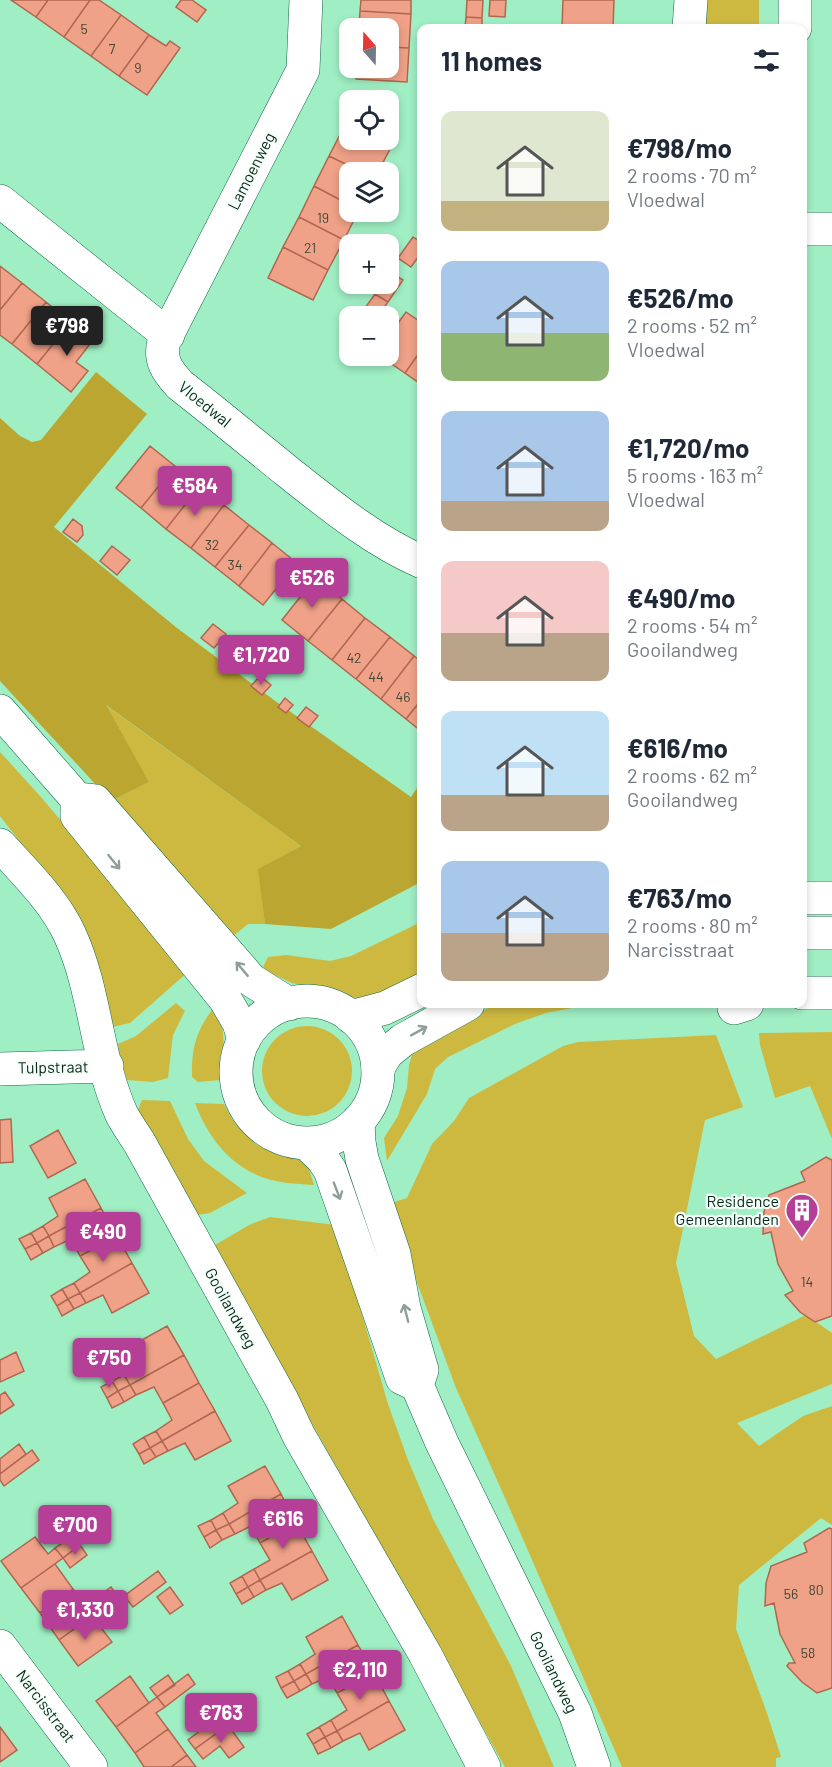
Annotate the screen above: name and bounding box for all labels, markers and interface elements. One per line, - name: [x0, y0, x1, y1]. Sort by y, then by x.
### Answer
- north arrow: [339, 18, 399, 78]
- map controls: [339, 18, 399, 366]
- house number: 5: [80, 20, 88, 37]
- house number: 7: [109, 40, 116, 57]
- icon: filters: [750, 44, 783, 77]
- text: 11 homes: [441, 45, 542, 76]
- house number: 9: [134, 59, 142, 76]
- button: locate: [339, 90, 399, 150]
- street label: Lamoenweg: [223, 129, 278, 213]
- text: €798/mo: [627, 132, 732, 163]
- icon: home: [489, 135, 561, 207]
- button: layers: [339, 162, 399, 222]
- text: 2 rooms · 70 m²: [627, 163, 757, 187]
- text: Vloedwal: [627, 187, 705, 211]
- house number: 19: [317, 209, 329, 226]
- button: +: [339, 234, 399, 294]
- house number: 21: [304, 239, 316, 256]
- text: €526/mo: [627, 282, 734, 313]
- icon: home: [489, 285, 561, 357]
- pin: €798: [31, 306, 103, 357]
- button: −: [339, 306, 399, 366]
- text: €798: [45, 313, 89, 337]
- text: 2 rooms · 52 m²: [627, 313, 757, 337]
- text: Vloedwal: [627, 337, 705, 361]
- street label: Vloedwal: [175, 377, 236, 431]
- text: €1,720/mo: [627, 432, 750, 463]
- icon: home: [489, 435, 561, 507]
- text: 5 rooms · 163 m²: [627, 463, 763, 487]
- pin: €584: [159, 466, 231, 517]
- text: €584: [172, 473, 218, 497]
- text: Vloedwal: [627, 487, 705, 511]
- house number: 32: [205, 536, 219, 553]
- house number: 34: [228, 556, 242, 573]
- pin: €526: [276, 558, 348, 609]
- text: €526: [289, 565, 335, 589]
- text: €490/mo: [627, 582, 736, 613]
- icon: home: [489, 585, 561, 657]
- text: 2 rooms · 54 m²: [627, 613, 757, 637]
- pin: €1,720: [212, 635, 310, 686]
- text: Gooilandweg: [627, 637, 738, 661]
- text: €1,720: [232, 642, 290, 666]
- house number: 42: [346, 649, 362, 666]
- house number: 44: [368, 668, 384, 685]
- house number: 46: [396, 688, 410, 705]
- text: €616/mo: [627, 732, 728, 763]
- icon: home: [489, 735, 561, 807]
- text: 2 rooms · 62 m²: [627, 763, 757, 787]
- text: Gooilandweg: [627, 787, 738, 811]
- one-way arrow: [108, 854, 121, 870]
- text: €763/mo: [627, 882, 732, 913]
- icon: home: [489, 885, 561, 957]
- text: 2 rooms · 80 m²: [627, 913, 758, 937]
- text: Narcisstraat: [627, 937, 735, 961]
- one-way arrow: [236, 961, 249, 977]
- one-way arrow: [409, 1025, 427, 1036]
- street label: Tulpstraat: [17, 1056, 89, 1077]
- one-way arrow: [333, 1181, 344, 1199]
- place label: Residence Gemeenlanden: [676, 1191, 779, 1228]
- building icon: Residence Gemeenlanden: [784, 1192, 820, 1239]
- pin: €490: [67, 1212, 139, 1263]
- text: €490: [80, 1219, 126, 1243]
- street label: Gooilandweg: [202, 1264, 261, 1351]
- house number: 14: [801, 1273, 813, 1290]
- one-way arrow: [399, 1304, 411, 1323]
- pin: €750: [73, 1338, 145, 1389]
- text: €750: [87, 1345, 131, 1369]
- pin: €616: [247, 1499, 319, 1550]
- pin: €700: [39, 1505, 111, 1556]
- text: €616: [262, 1506, 304, 1530]
- text: €700: [52, 1512, 98, 1536]
- house number: 80: [808, 1581, 824, 1598]
- house number: 56: [784, 1585, 798, 1602]
- pin: €1,330: [36, 1590, 134, 1641]
- text: €1,330: [56, 1597, 114, 1621]
- street label: Gooilandweg: [526, 1628, 582, 1716]
- house number: 58: [801, 1644, 815, 1661]
- pin: €2,110: [311, 1650, 409, 1701]
- text: €2,110: [333, 1657, 387, 1681]
- street label: Narcisstraat: [13, 1666, 80, 1746]
- pin: €763: [185, 1693, 257, 1744]
- text: €763: [199, 1700, 243, 1724]

